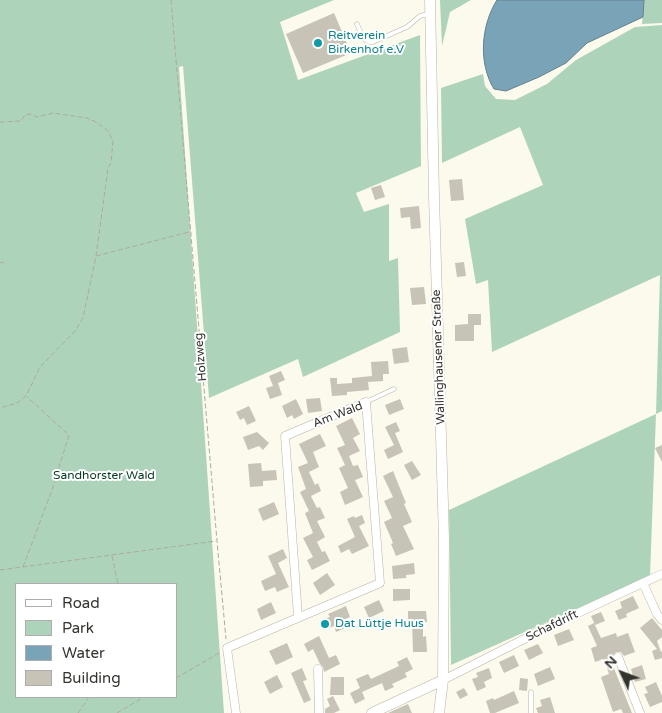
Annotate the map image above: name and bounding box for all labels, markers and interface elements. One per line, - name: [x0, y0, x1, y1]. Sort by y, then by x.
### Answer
- place label: Reitverein Birkenhof e.V: [328, 29, 404, 57]
- marker: Reitverein Birkenhof e.V: [312, 37, 324, 49]
- street label: Wallinghausener Straße: [429, 289, 449, 425]
- street label: Holzweg: [192, 332, 210, 382]
- street label: Am Wald: [311, 399, 365, 431]
- park label: Sandhorster Wald: [53, 469, 155, 483]
- legend: [15, 583, 178, 698]
- text: Road: [62, 594, 100, 612]
- street label: Schafdrift: [524, 607, 580, 645]
- place label: Dat Lüttje Huus: [335, 617, 424, 631]
- marker: Dat Lüttje Huus: [319, 618, 331, 630]
- text: Park: [62, 619, 94, 637]
- text: Water: [62, 644, 105, 662]
- north arrow: [597, 648, 647, 698]
- text: N: [601, 653, 621, 672]
- text: Building: [62, 669, 121, 687]

